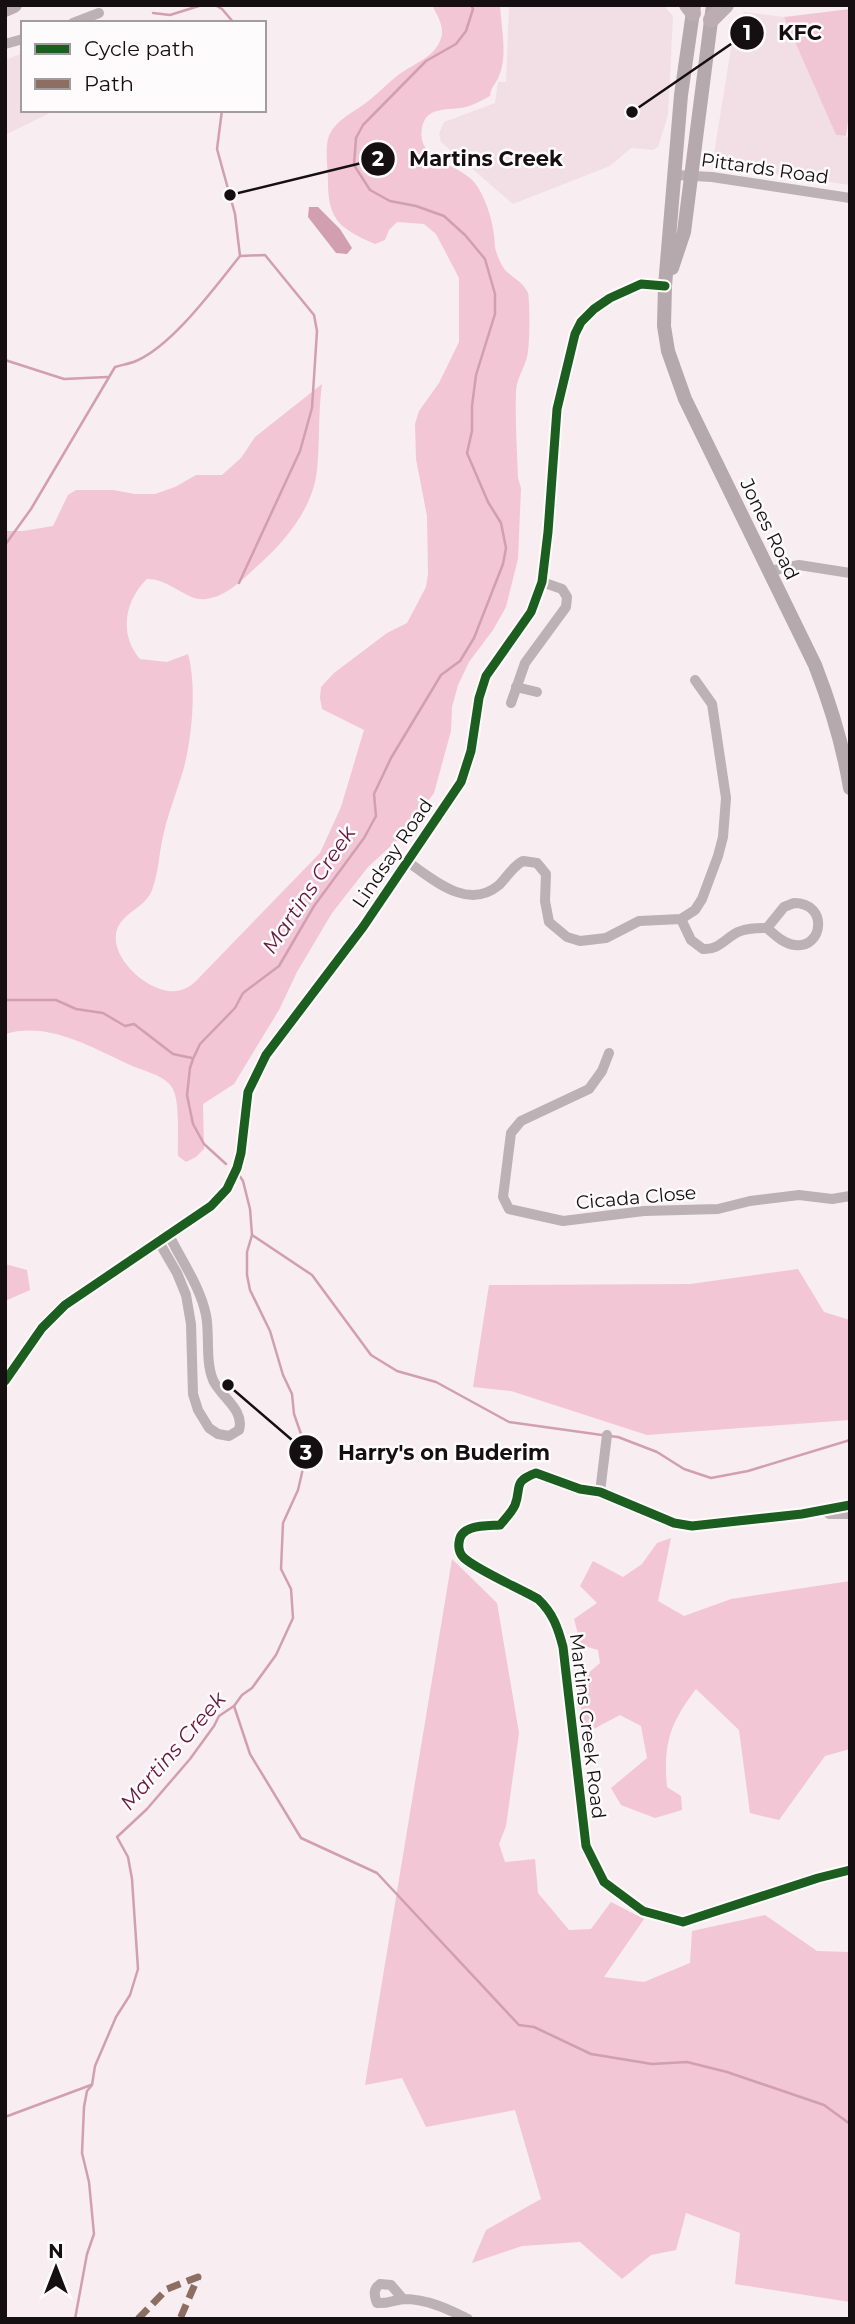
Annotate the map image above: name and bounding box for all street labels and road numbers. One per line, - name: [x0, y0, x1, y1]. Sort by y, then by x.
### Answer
- street label: Pittards Road: [700, 148, 830, 189]
- street label: Jones Road: [735, 474, 804, 584]
- street label: Lindsay Road: [347, 794, 437, 912]
- street label: Cicada Close: [575, 1181, 697, 1214]
- street label: Martins Creek Road: [565, 1632, 610, 1820]

